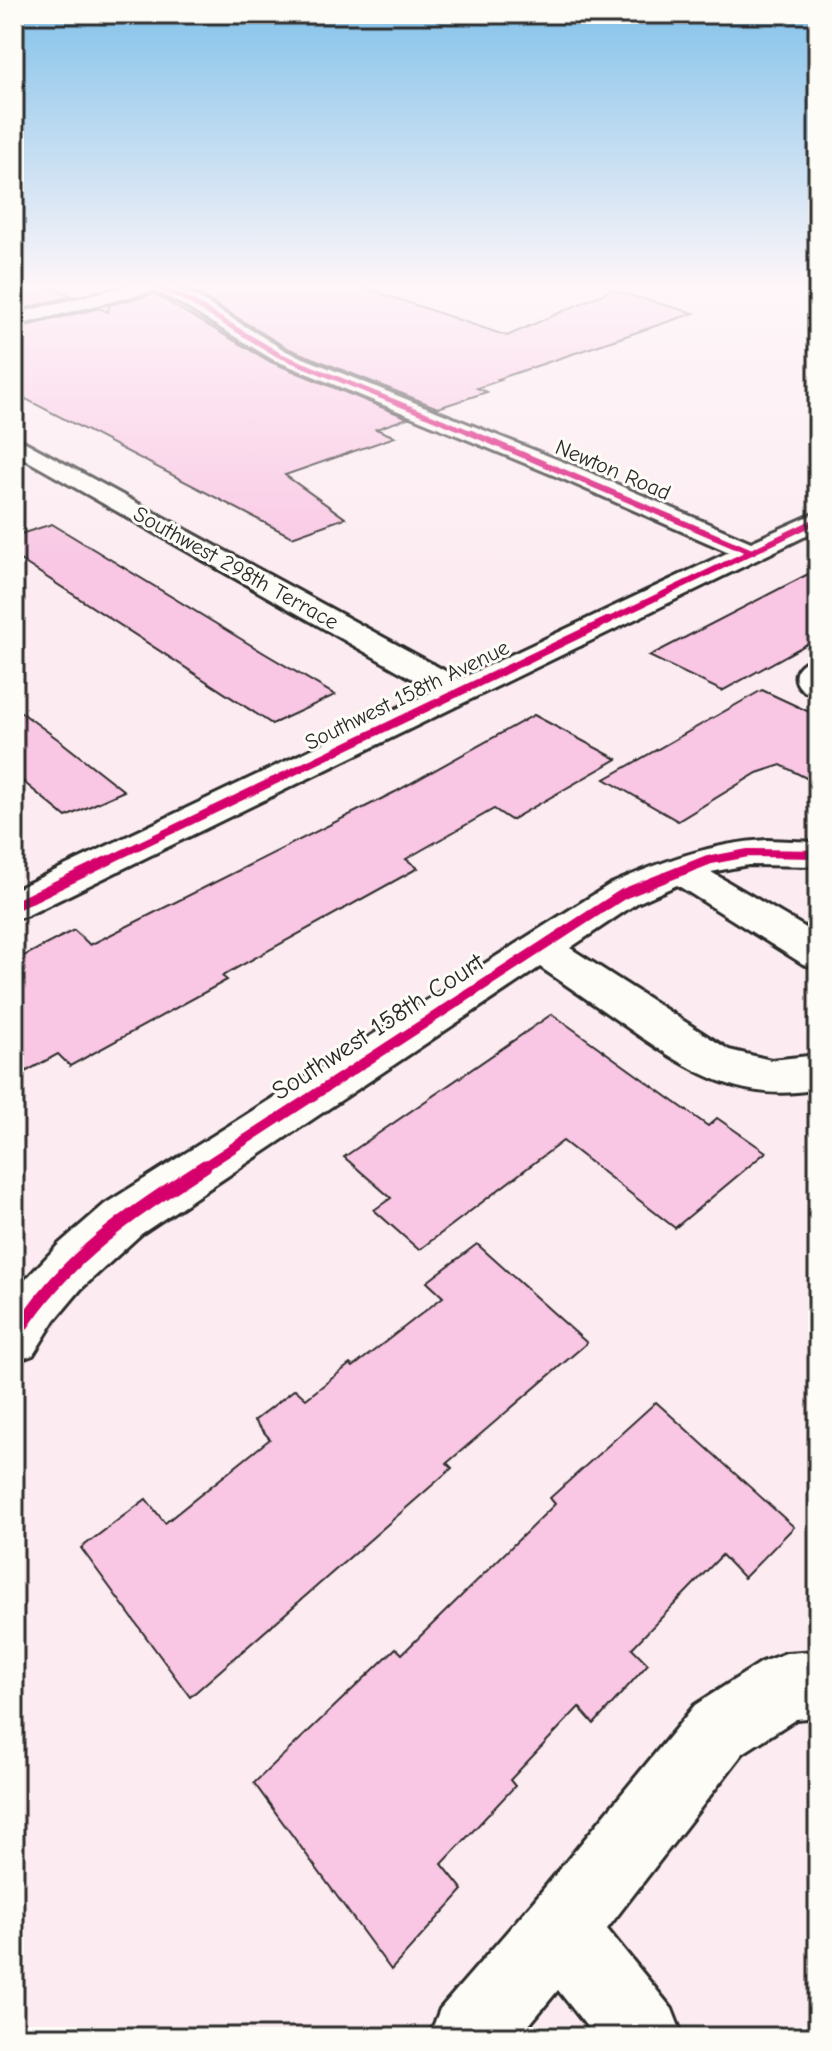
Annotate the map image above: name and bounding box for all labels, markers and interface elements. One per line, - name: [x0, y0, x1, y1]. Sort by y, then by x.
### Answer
- street label: Newton Road: [551, 434, 675, 506]
- street label: Southwest 298th Terrace: [129, 501, 343, 635]
- street label: Southwest 158th Avenue: [301, 634, 513, 756]
- street label: Southwest 158th Court: [267, 946, 491, 1107]

